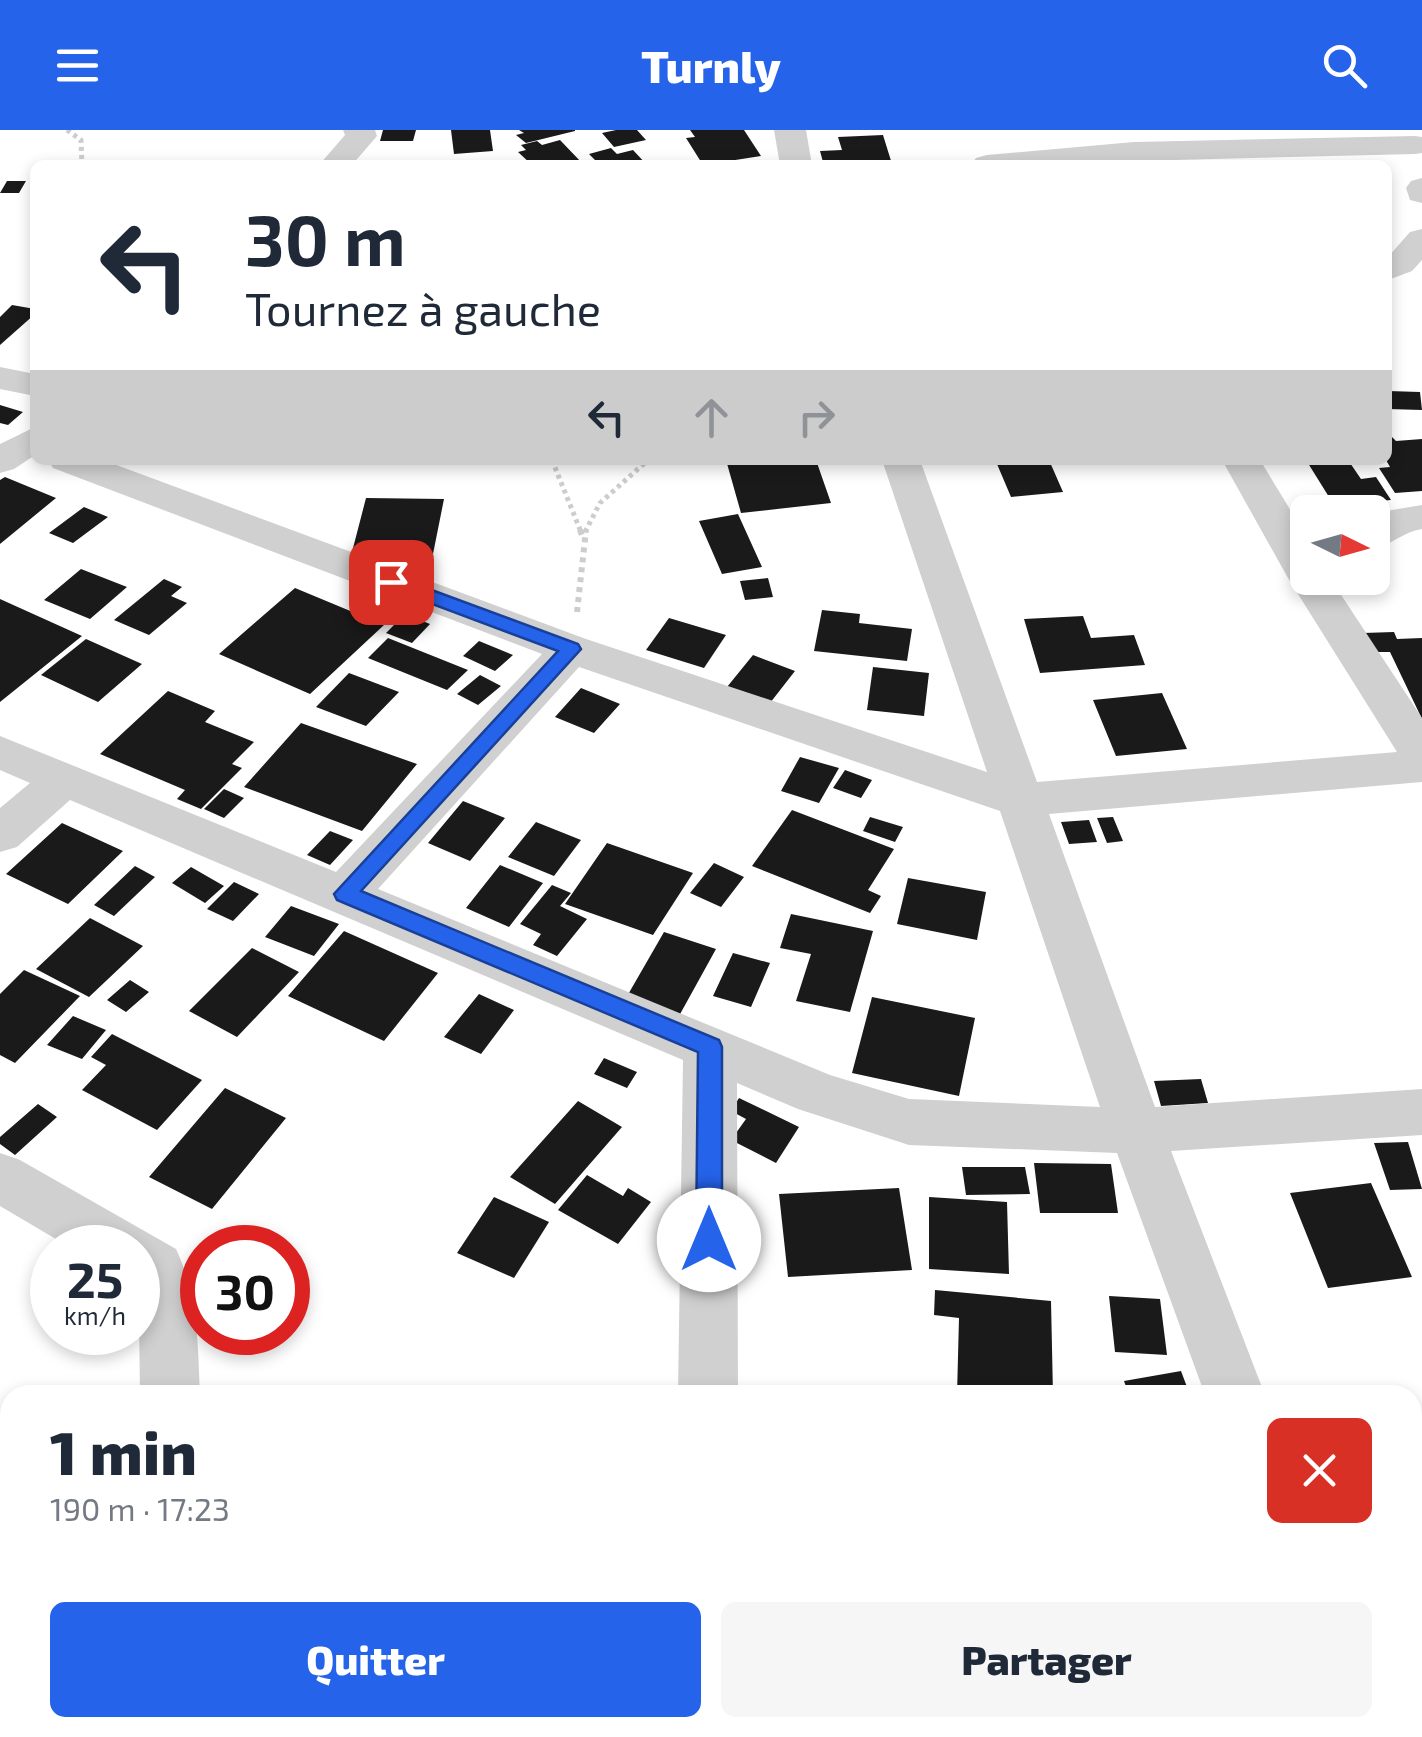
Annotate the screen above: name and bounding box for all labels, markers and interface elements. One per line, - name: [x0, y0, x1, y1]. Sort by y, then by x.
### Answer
- icon: menu: [50, 38, 105, 93]
- text: Turnly: [641, 38, 781, 92]
- icon: search: [1317, 38, 1372, 93]
- text: 30 m: [245, 196, 406, 280]
- icon: left: [80, 200, 210, 330]
- text: Tournez à gauche: [245, 281, 601, 335]
- icon: left: [579, 390, 634, 445]
- icon: ahead: [684, 390, 739, 445]
- icon: right: [789, 390, 844, 445]
- north arrow: [1290, 495, 1390, 595]
- map controls: [1290, 495, 1390, 595]
- pin: [349, 540, 434, 625]
- icon: arrive: [364, 555, 419, 610]
- position arrow: [657, 1188, 761, 1292]
- speed limit sign: 30: [180, 1225, 310, 1355]
- text: 25: [67, 1248, 123, 1308]
- text: km/h: [64, 1300, 126, 1330]
- text: 1 min: [50, 1415, 197, 1487]
- button: close: [1267, 1418, 1372, 1523]
- text: 190 m · 17:23: [50, 1489, 230, 1527]
- button: Quitter: [50, 1602, 701, 1717]
- button: Partager: [721, 1602, 1372, 1717]

